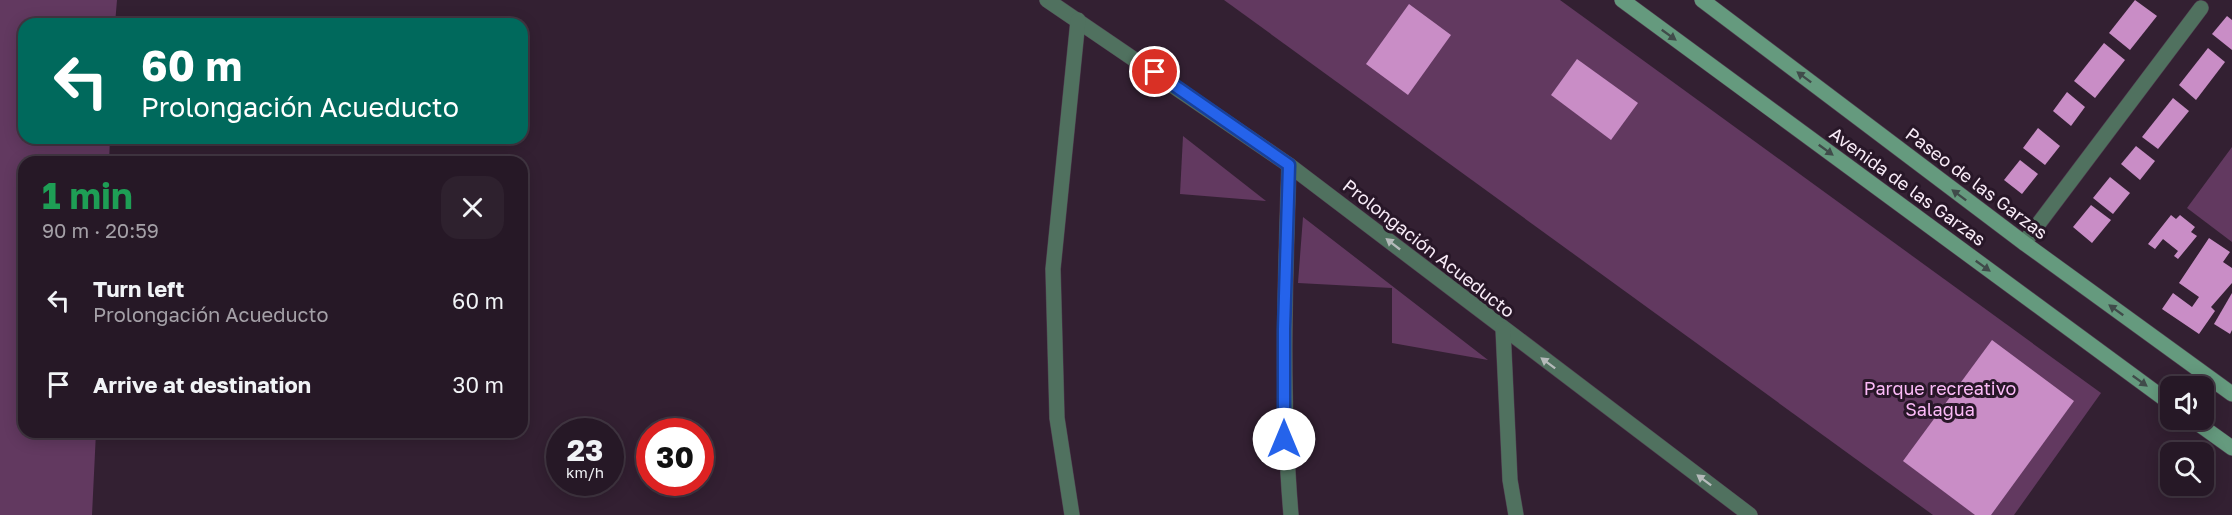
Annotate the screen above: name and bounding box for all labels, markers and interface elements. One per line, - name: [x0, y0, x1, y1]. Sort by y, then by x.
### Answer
- one-way arrow: [1661, 28, 1676, 40]
- text: 60 m: [141, 40, 242, 90]
- icon: left: [42, 42, 120, 120]
- pin: [1129, 46, 1180, 97]
- icon: arrive: [1138, 55, 1171, 88]
- one-way arrow: [1796, 71, 1812, 83]
- text: Prolongación Acueducto: [141, 91, 459, 123]
- street label: Avenida de las Garzas: [1826, 122, 1990, 250]
- street label: Paseo de las Garzas: [1902, 122, 2052, 244]
- one-way arrow: [1817, 144, 1833, 156]
- text: 1 min: [42, 174, 133, 217]
- street label: Prolongación Acueducto: [1339, 174, 1519, 322]
- button: close: [441, 176, 504, 239]
- one-way arrow: [1952, 189, 1967, 201]
- text: 90 m · 20:59: [42, 218, 159, 242]
- one-way arrow: [1385, 239, 1400, 251]
- one-way arrow: [1976, 259, 1991, 271]
- text: Turn left: [93, 275, 184, 302]
- icon: left: [42, 284, 75, 317]
- text: 60 m: [452, 287, 504, 314]
- text: Prolongación Acueducto: [93, 302, 328, 326]
- one-way arrow: [2109, 304, 2125, 316]
- one-way arrow: [1540, 357, 1555, 369]
- icon: arrive: [42, 368, 75, 401]
- text: Arrive at destination: [93, 371, 311, 398]
- text: 30 m: [453, 371, 504, 398]
- one-way arrow: [2132, 375, 2148, 387]
- map controls: [2160, 376, 2214, 496]
- button: sound: [2160, 376, 2214, 430]
- park label: Parque recreativo Salagua: [1864, 377, 2016, 420]
- position arrow: [1252, 407, 1316, 471]
- speed limit sign: 30: [636, 418, 714, 496]
- text: 23: [567, 432, 603, 468]
- button: search: [2160, 442, 2214, 496]
- text: km/h: [566, 463, 604, 481]
- one-way arrow: [1696, 474, 1712, 486]

